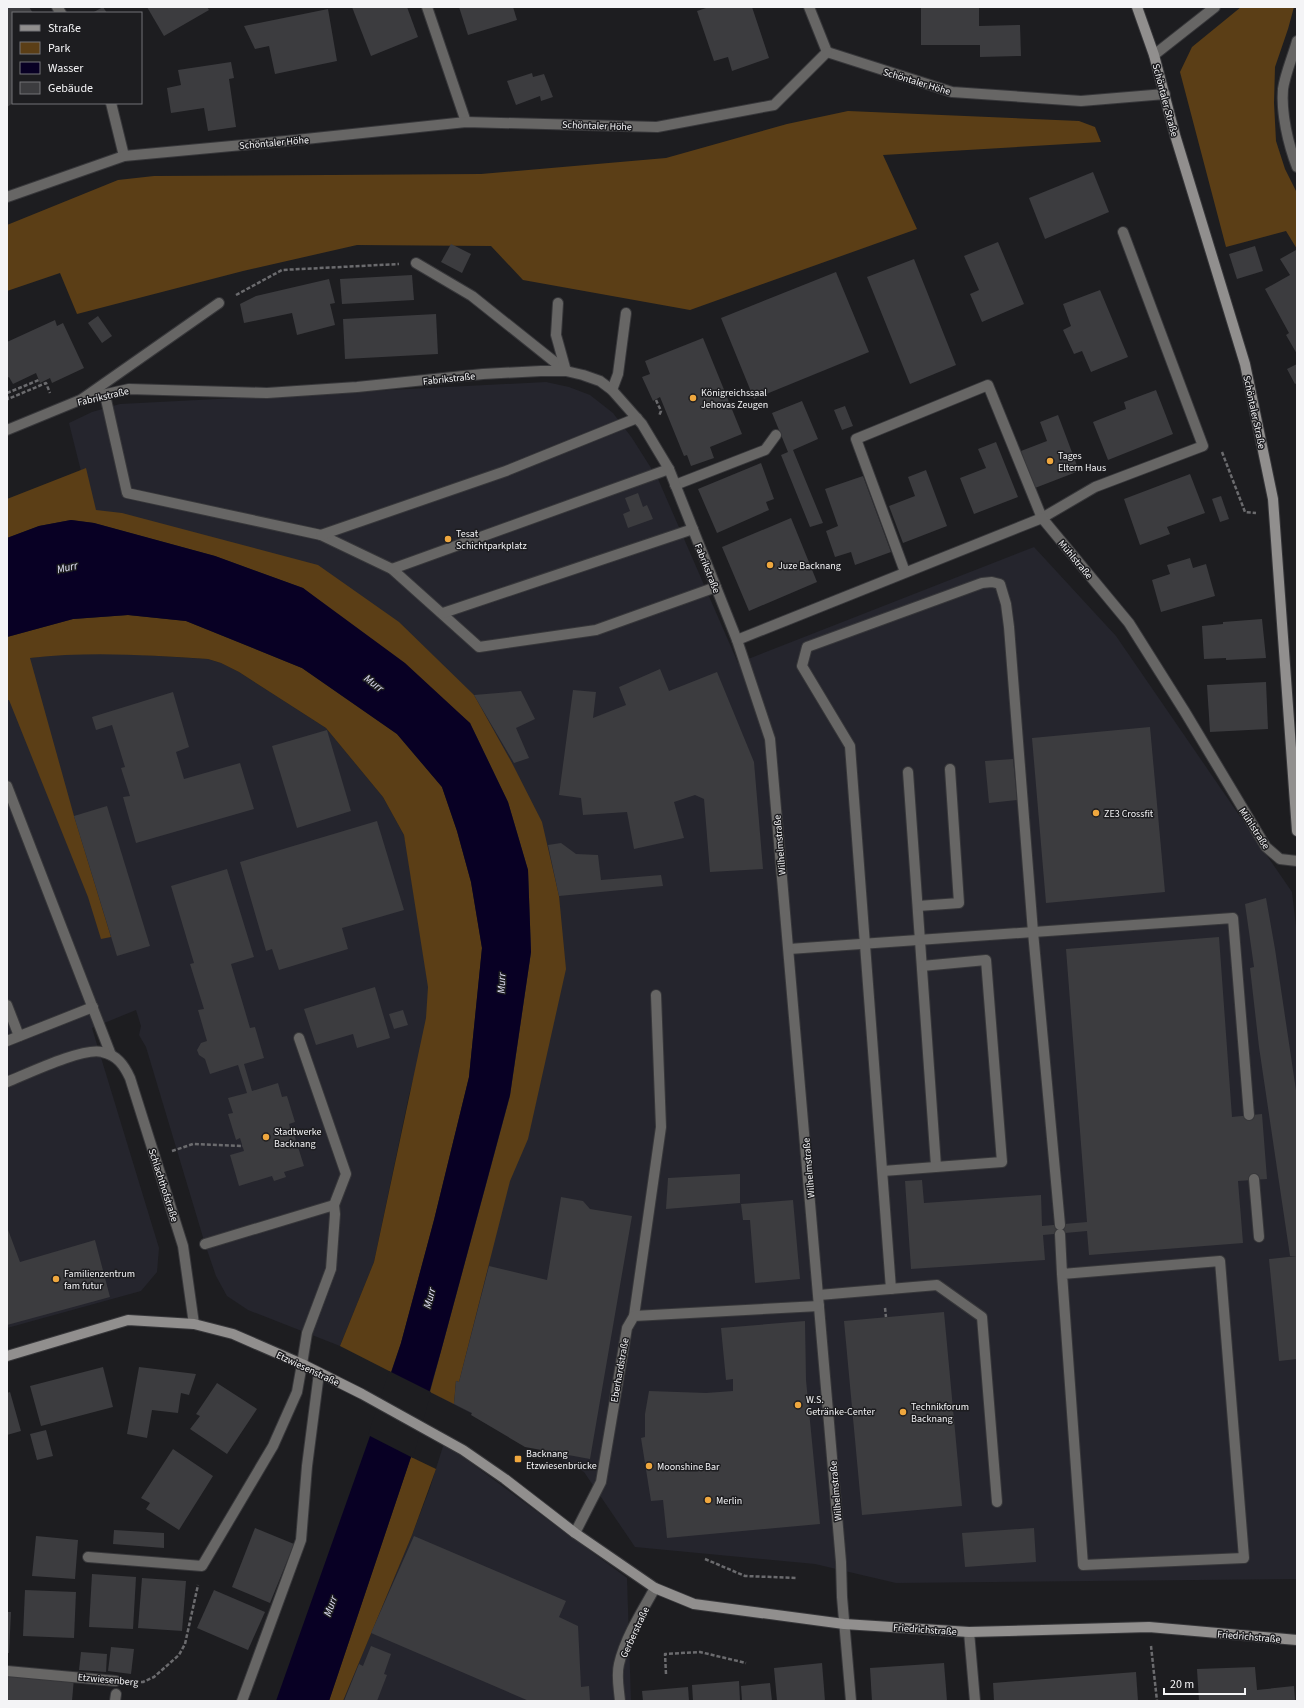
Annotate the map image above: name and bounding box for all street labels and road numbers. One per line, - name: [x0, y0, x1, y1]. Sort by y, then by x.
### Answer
- street label: Schöntaler Straße: [1149, 62, 1181, 138]
- street label: Schöntaler Höhe: [881, 65, 952, 99]
- street label: Schöntaler Höhe: [562, 118, 632, 134]
- street label: Schöntaler Höhe: [239, 133, 309, 153]
- street label: Fabrikstraße: [422, 369, 476, 389]
- street label: Schöntaler Straße: [1239, 374, 1269, 450]
- street label: Fabrikstraße: [76, 384, 130, 410]
- street label: Mühlstraße: [1055, 537, 1096, 582]
- street label: Fabrikstraße: [691, 541, 723, 595]
- street label: Mühlstraße: [1235, 805, 1273, 852]
- street label: Wilhelmstraße: [770, 814, 790, 876]
- street label: Wilhelmstraße: [799, 1137, 819, 1199]
- street label: Schlachthofstraße: [145, 1147, 182, 1224]
- street label: Eberhardstraße: [607, 1337, 633, 1403]
- street label: Etzwiesenstraße: [274, 1348, 341, 1390]
- street label: Wilhelmstraße: [826, 1460, 846, 1522]
- street label: Gerberstraße: [617, 1605, 653, 1660]
- street label: Friedrichstraße: [893, 1621, 957, 1639]
- street label: Friedrichstraße: [1217, 1627, 1281, 1647]
- street label: Etzwiesenberg: [77, 1670, 139, 1690]

